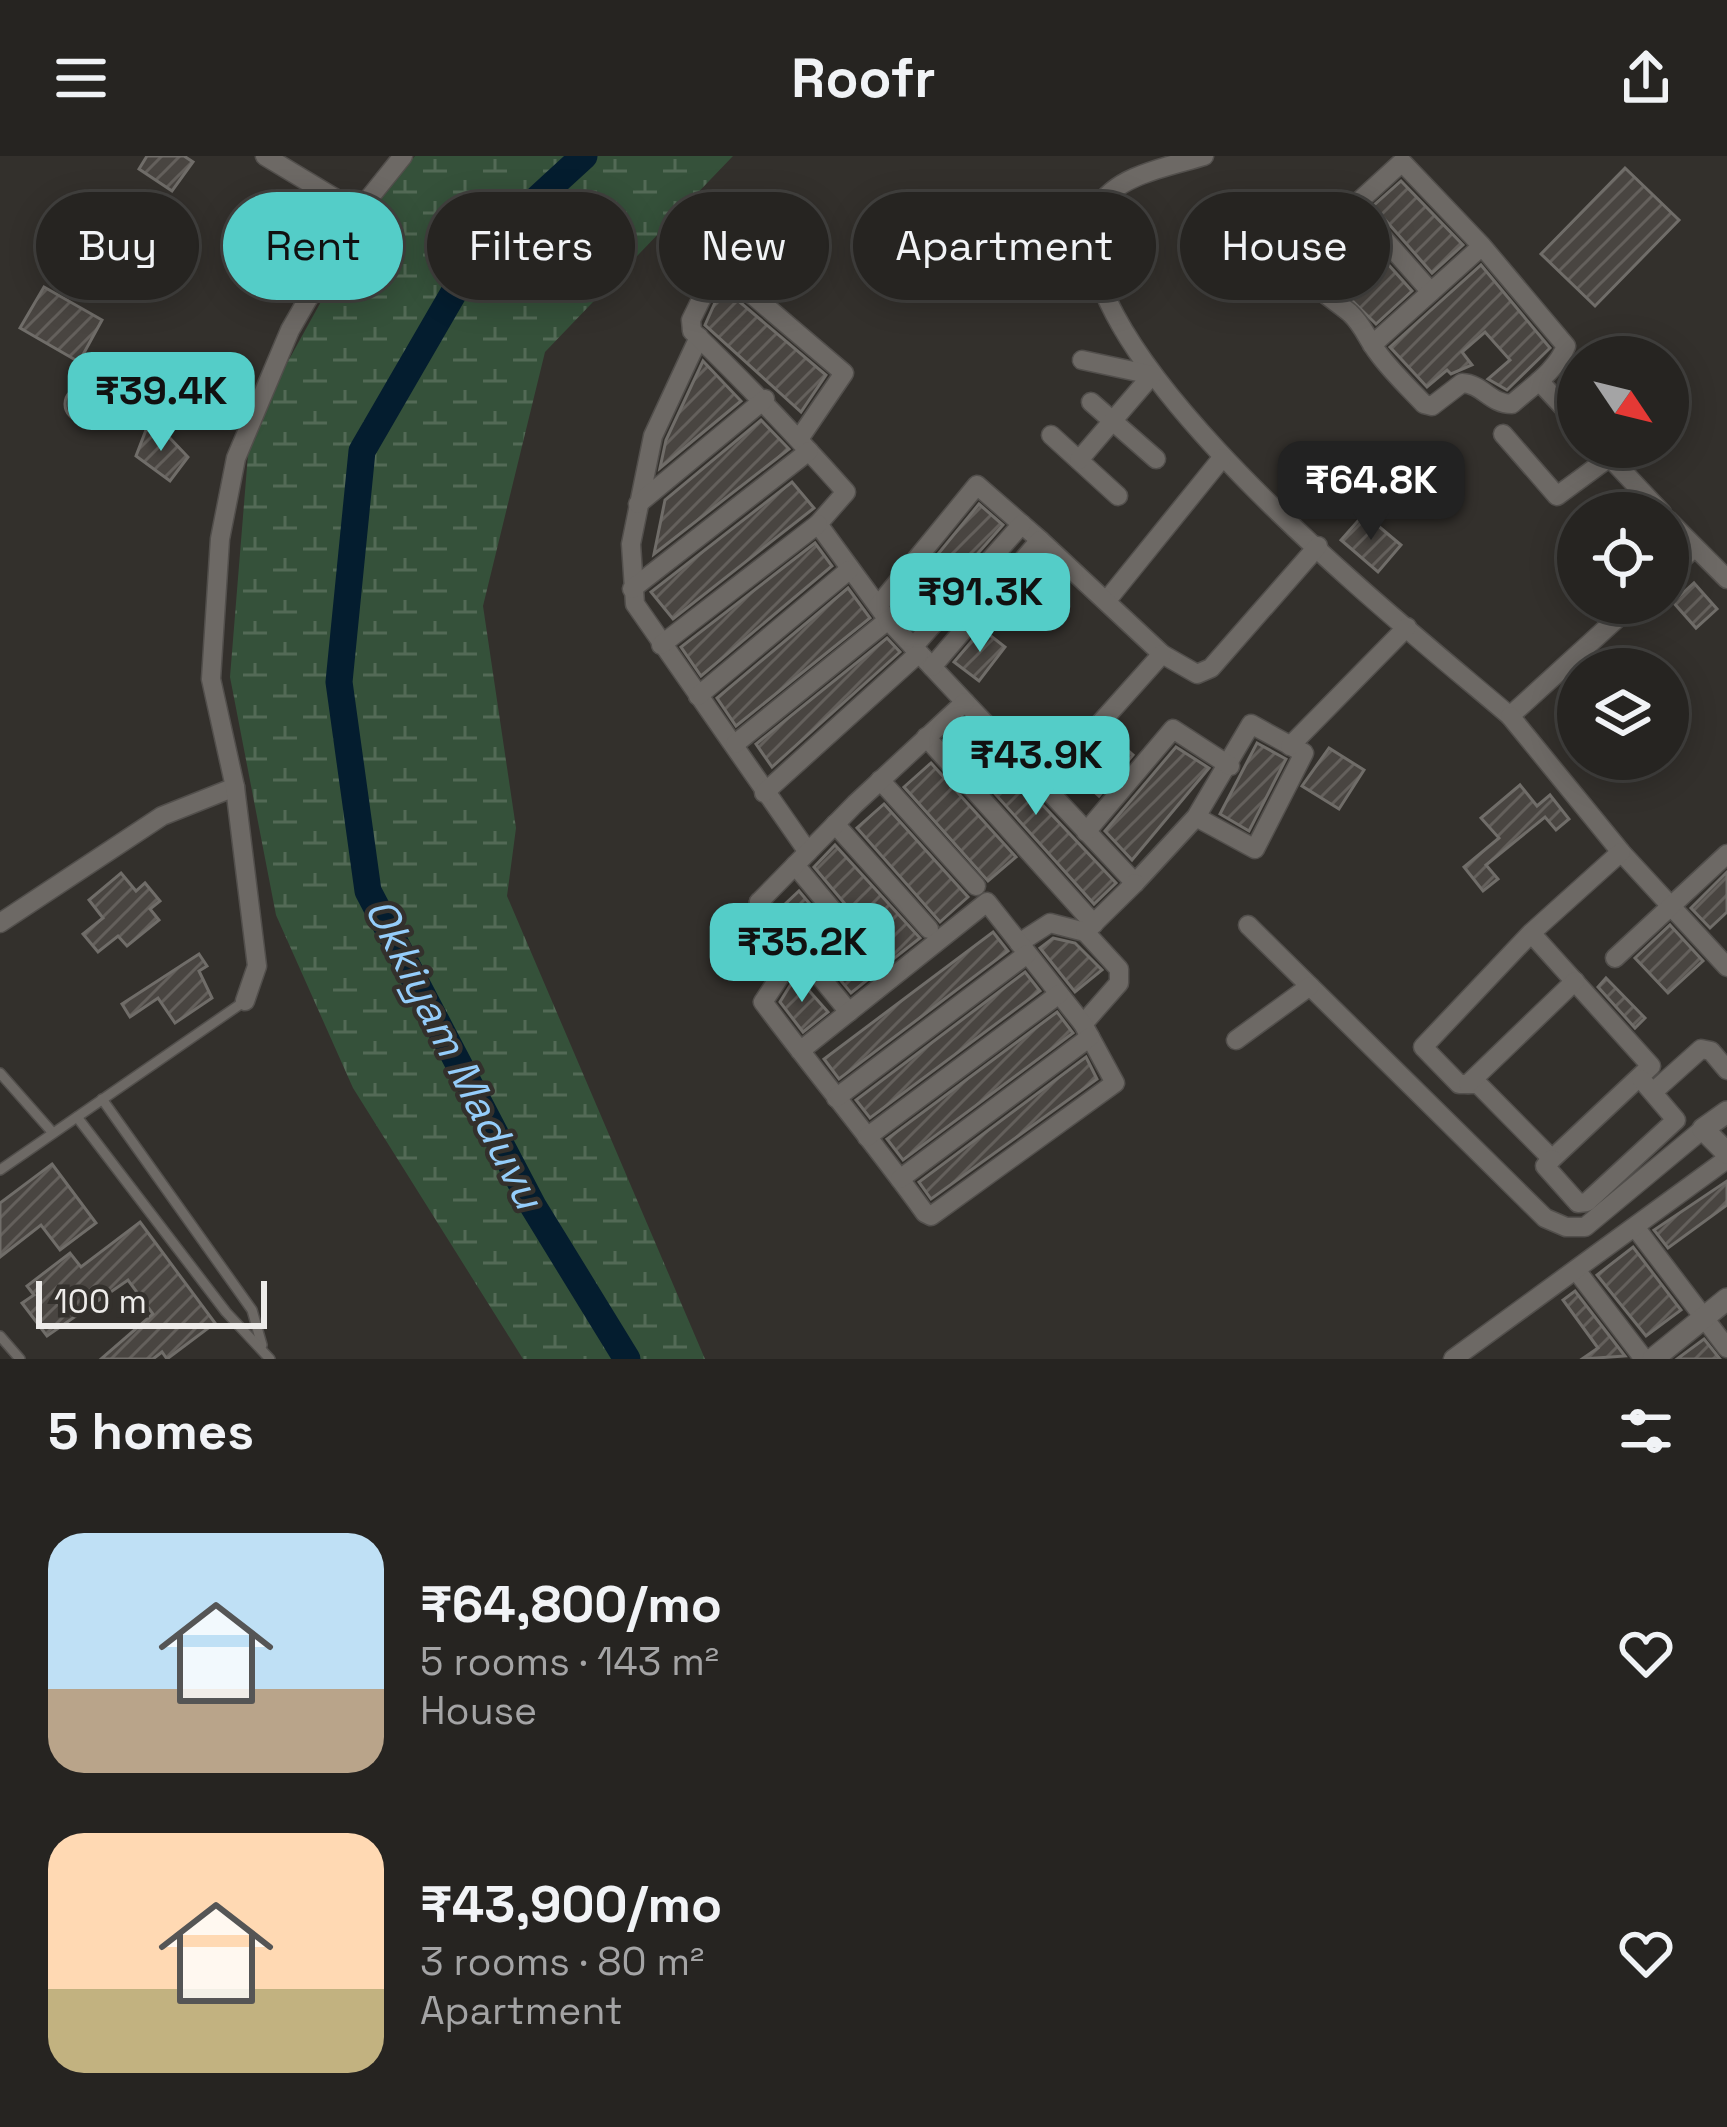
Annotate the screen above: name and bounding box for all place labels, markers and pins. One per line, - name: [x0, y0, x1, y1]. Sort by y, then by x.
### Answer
- pin: ₹39.4K: [63, 352, 259, 454]
- pin: ₹64.8K: [1273, 441, 1469, 543]
- pin: ₹91.3K: [882, 553, 1078, 655]
- pin: ₹43.9K: [938, 716, 1134, 818]
- pin: ₹35.2K: [704, 903, 900, 1005]

